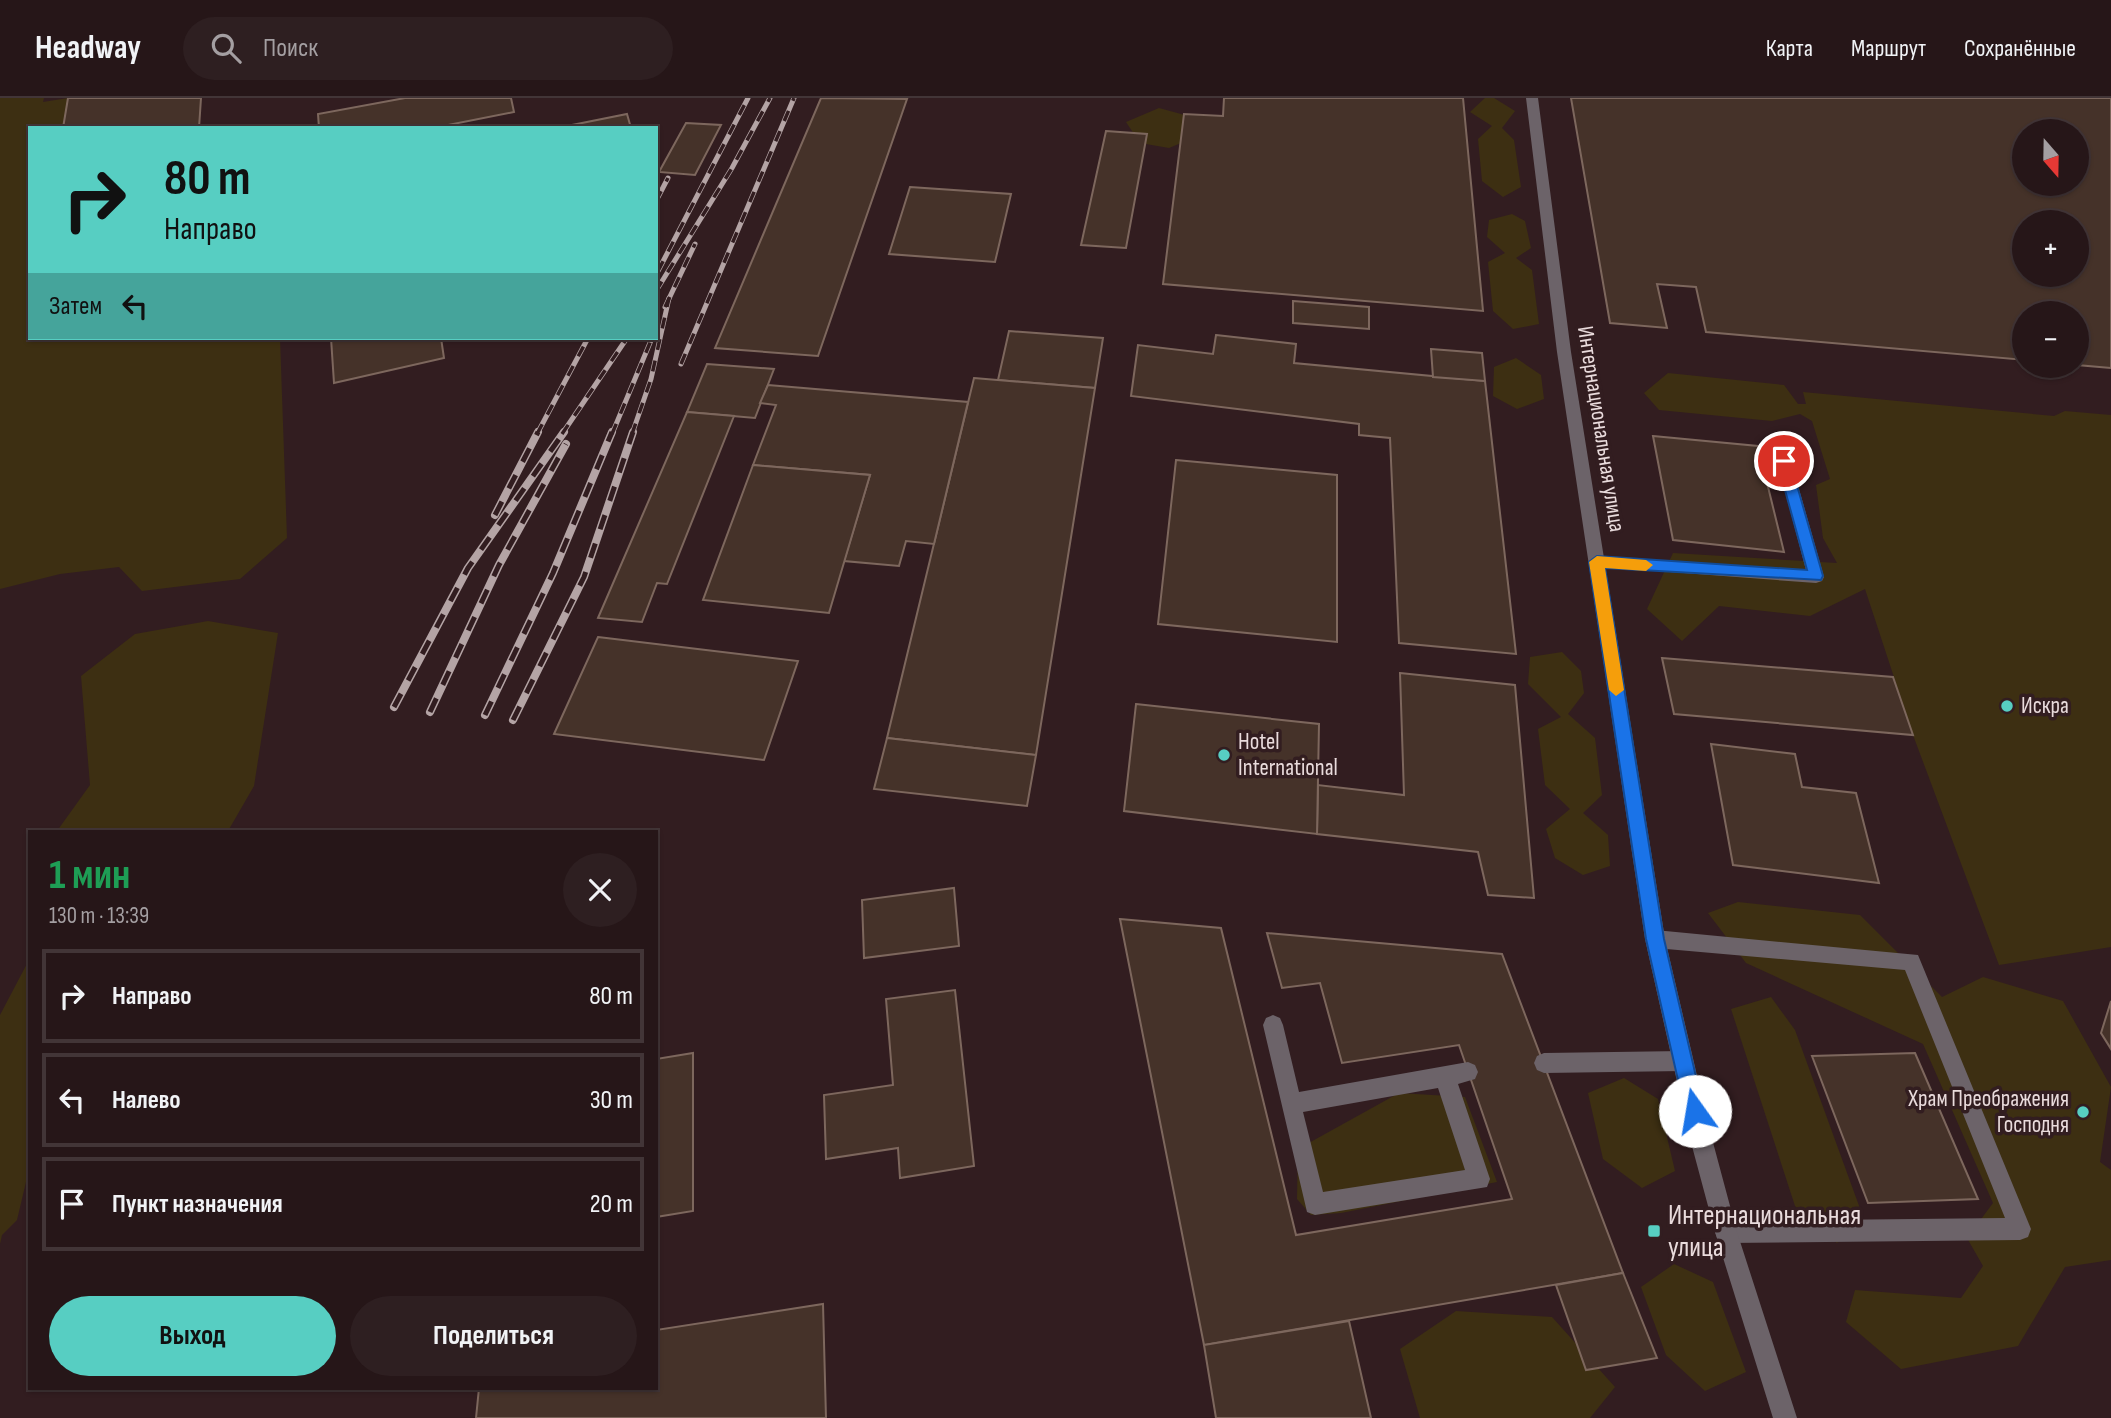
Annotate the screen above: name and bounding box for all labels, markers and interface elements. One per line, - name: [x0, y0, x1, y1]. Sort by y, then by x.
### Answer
- search box: [183, 17, 673, 80]
- text: Headway: [35, 28, 141, 68]
- icon: search: [207, 29, 245, 67]
- text: Поиск: [263, 33, 318, 64]
- text: Карта: [1766, 34, 1813, 63]
- text: Маршрут: [1851, 34, 1926, 63]
- text: Сохранённые: [1964, 34, 2076, 63]
- north arrow: [2012, 119, 2090, 196]
- map controls: [2012, 119, 2089, 378]
- text: 80 m: [164, 150, 251, 209]
- icon: right: [49, 154, 140, 245]
- text: Направо: [164, 210, 257, 249]
- button: +: [2012, 210, 2089, 287]
- icon: left: [116, 287, 154, 325]
- text: Затем: [49, 291, 102, 322]
- button: −: [2012, 301, 2089, 378]
- street label: Интернациональная улица: [1571, 324, 1631, 534]
- pin: [1754, 431, 1814, 491]
- icon: arrive: [1765, 442, 1803, 480]
- place label: Искра: [2021, 692, 2069, 720]
- marker: Искра: [1999, 698, 2015, 714]
- place label: Hotel International: [1238, 728, 1338, 782]
- marker: Hotel International: [1216, 747, 1232, 763]
- text: 1 мин: [49, 850, 130, 901]
- button: close: [563, 853, 637, 927]
- text: 130 m · 13:39: [49, 902, 149, 930]
- icon: right: [53, 977, 91, 1015]
- text: Направо: [112, 981, 191, 1012]
- text: 80 m: [589, 981, 633, 1012]
- position arrow: [1658, 1074, 1732, 1148]
- icon: left: [53, 1081, 91, 1119]
- text: Налево: [112, 1085, 181, 1116]
- text: 30 m: [590, 1085, 633, 1116]
- place label: Храм Преображения Господня: [1907, 1085, 2069, 1139]
- marker: Храм Преображения Господня: [2075, 1104, 2091, 1120]
- icon: arrive: [53, 1185, 91, 1223]
- text: Пункт назначения: [112, 1189, 283, 1220]
- text: 20 m: [590, 1189, 633, 1220]
- place label: Интернациональная улица: [1668, 1199, 1861, 1264]
- marker: Интернациональная улица: [1646, 1223, 1662, 1239]
- button: Выход: [49, 1296, 336, 1376]
- button: Поделиться: [350, 1296, 637, 1376]

